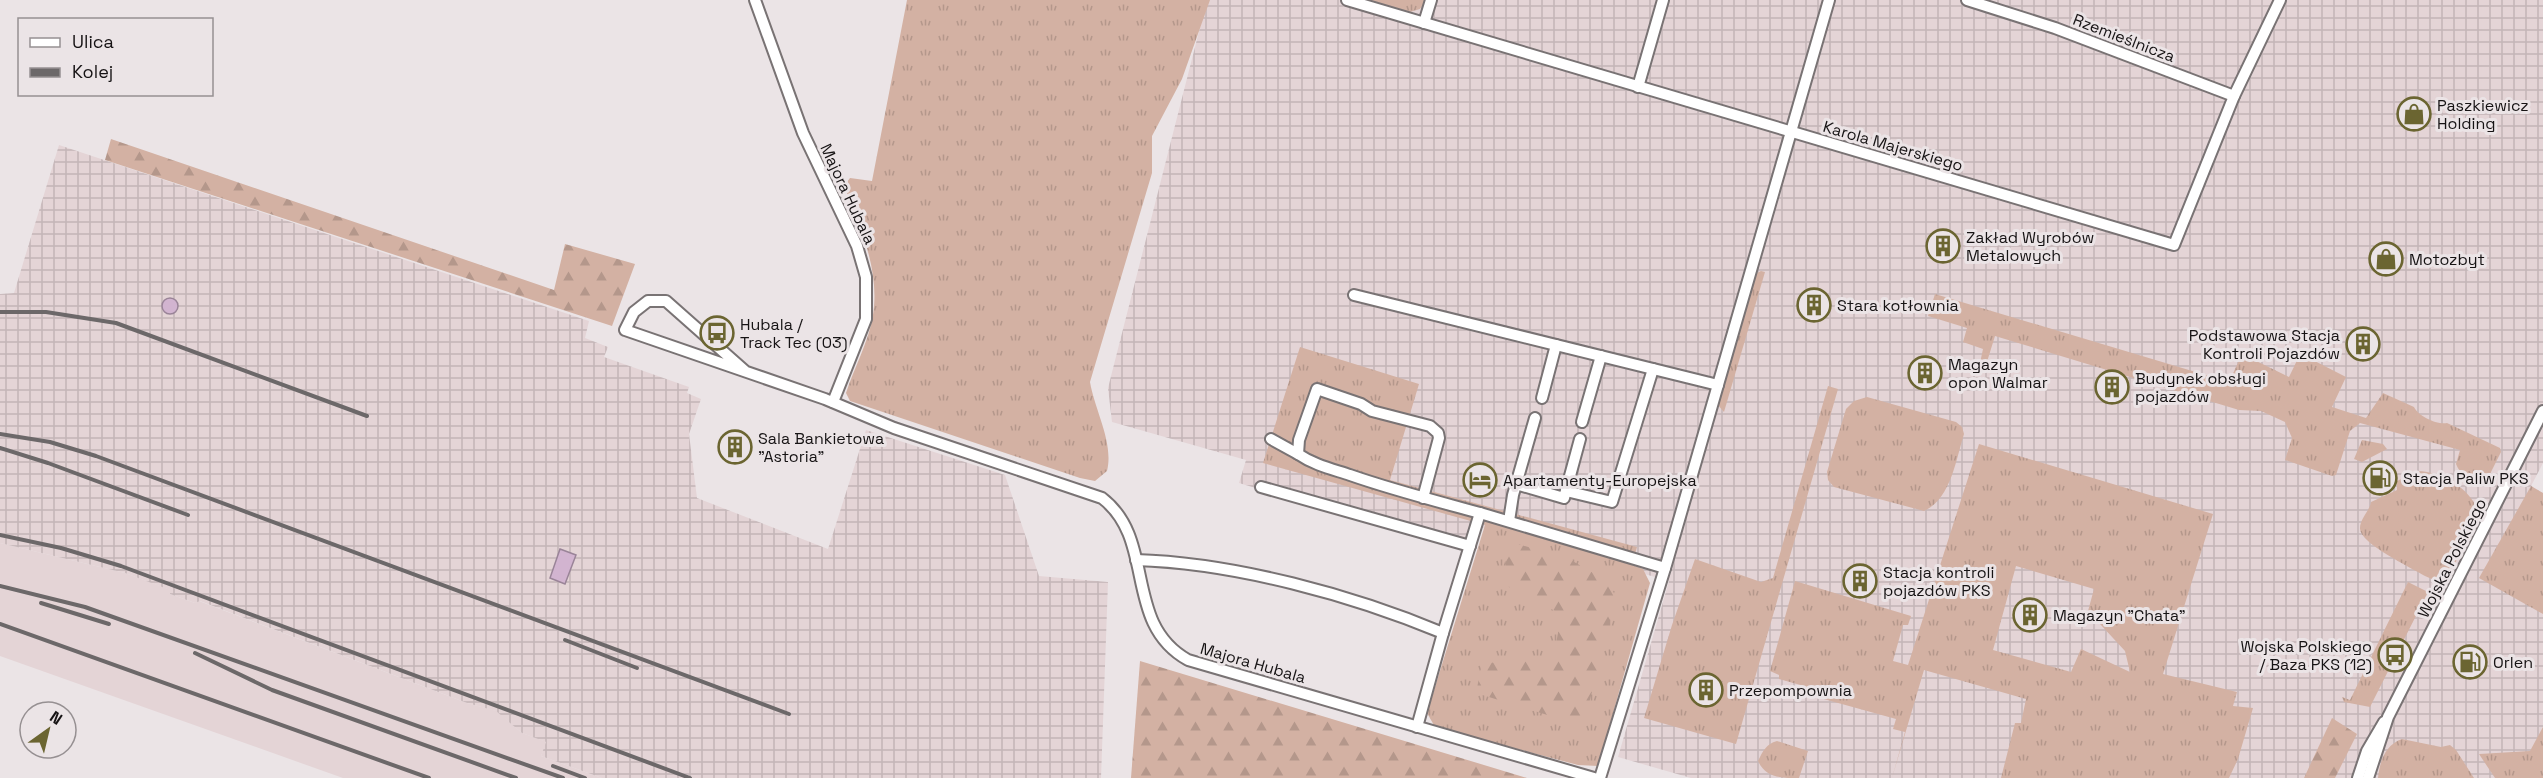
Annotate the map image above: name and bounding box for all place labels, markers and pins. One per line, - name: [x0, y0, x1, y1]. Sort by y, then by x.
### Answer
- place label: Paszkiewicz Holding: [2437, 95, 2529, 134]
- shop icon: Paszkiewicz Holding: [2396, 96, 2432, 132]
- place label: Zakład Wyrobów Metalowych: [1966, 227, 2094, 266]
- building icon: Zakład Wyrobów Metalowych: [1925, 228, 1961, 264]
- shop icon: Motozbyt: [2368, 241, 2404, 277]
- place label: Motozbyt: [2409, 249, 2485, 270]
- building icon: Stara kotłownia: [1796, 287, 1832, 323]
- place label: Stara kotłownia: [1837, 295, 1959, 316]
- place label: Hubala / Track Tec (03): [740, 314, 848, 353]
- bus stop icon: Hubala / Track Tec (03): [699, 315, 735, 351]
- place label: Podstawowa Stacja Kontroli Pojazdów: [2189, 325, 2340, 364]
- building icon: Podstawowa Stacja Kontroli Pojazdów: [2345, 326, 2381, 362]
- place label: Magazyn opon Walmar: [1948, 354, 2048, 393]
- building icon: Magazyn opon Walmar: [1907, 355, 1943, 391]
- place label: Budynek obsługi pojazdów: [2135, 368, 2266, 407]
- building icon: Budynek obsługi pojazdów: [2094, 369, 2130, 405]
- place label: Sala Bankietowa "Astoria": [758, 428, 884, 467]
- building icon: Sala Bankietowa "Astoria": [717, 429, 753, 465]
- fuel station icon: Stacja Paliw PKS: [2362, 460, 2398, 496]
- hotel icon: Apartamenty-Europejska: [1462, 462, 1498, 498]
- place label: Stacja Paliw PKS: [2403, 468, 2529, 489]
- place label: Apartamenty-Europejska: [1503, 470, 1697, 491]
- place label: Stacja kontroli pojazdów PKS: [1883, 562, 1994, 601]
- building icon: Stacja kontroli pojazdów PKS: [1842, 563, 1878, 599]
- building icon: Magazyn "Chata": [2012, 597, 2048, 633]
- place label: Magazyn "Chata": [2053, 605, 2186, 626]
- place label: Wojska Polskiego / Baza PKS (12): [2240, 636, 2372, 675]
- bus stop icon: Wojska Polskiego / Baza PKS (12): [2377, 637, 2413, 673]
- fuel station icon: Orlen: [2452, 644, 2488, 680]
- place label: Orlen: [2493, 652, 2533, 673]
- building icon: Przepompownia: [1688, 672, 1724, 708]
- place label: Przepompownia: [1729, 680, 1852, 701]

